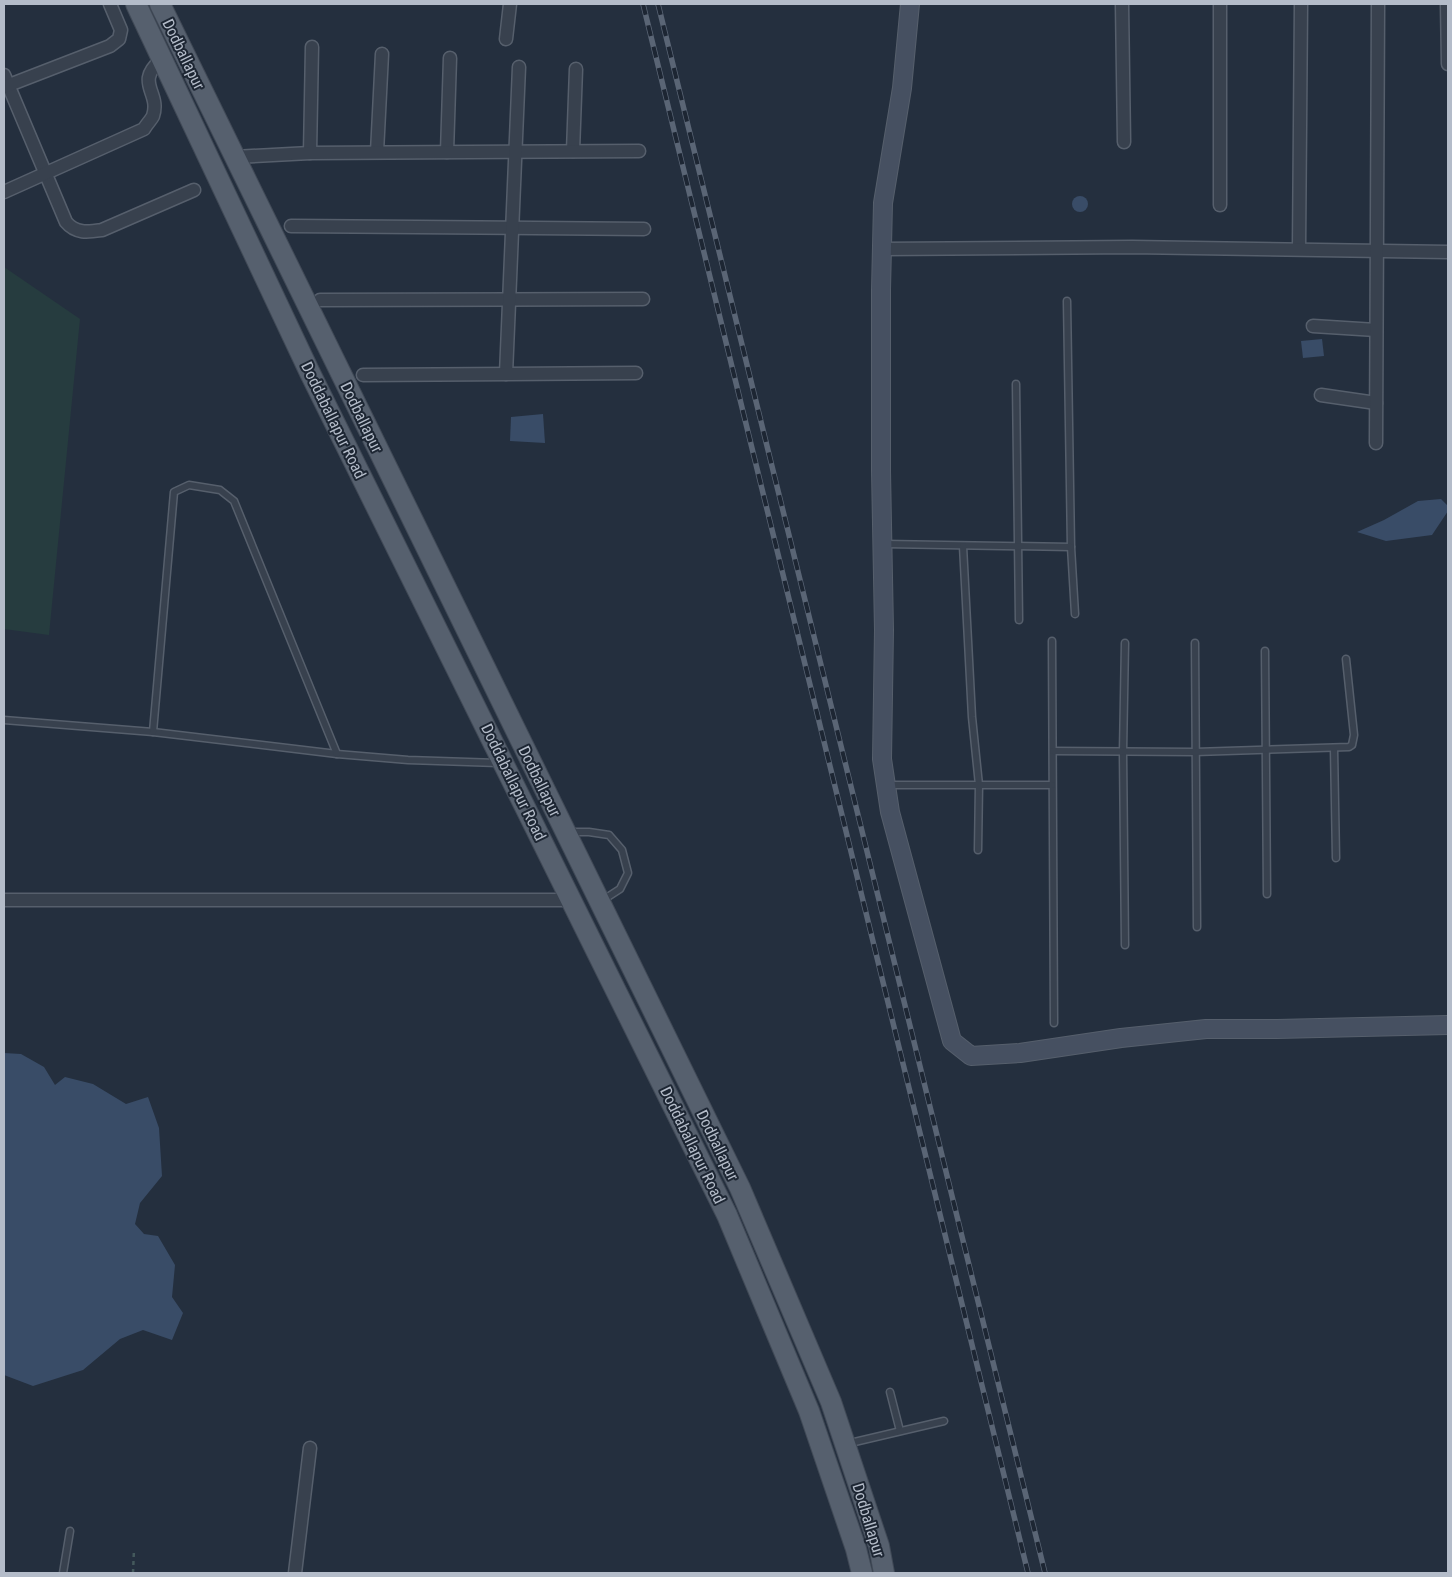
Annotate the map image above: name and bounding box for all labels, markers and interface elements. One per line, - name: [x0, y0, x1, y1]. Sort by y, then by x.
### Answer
- street label: Dodballapur: [158, 16, 209, 93]
- street label: Doddaballapur Road: [297, 359, 370, 482]
- street label: Dodballapur: [336, 379, 387, 456]
- street label: Doddaballapur Road: [477, 721, 550, 844]
- street label: Dodballapur: [514, 743, 565, 820]
- street label: Doddaballapur Road: [656, 1084, 729, 1207]
- street label: Dodballapur: [692, 1107, 743, 1184]
- street label: Dodballapur: [848, 1481, 889, 1559]

